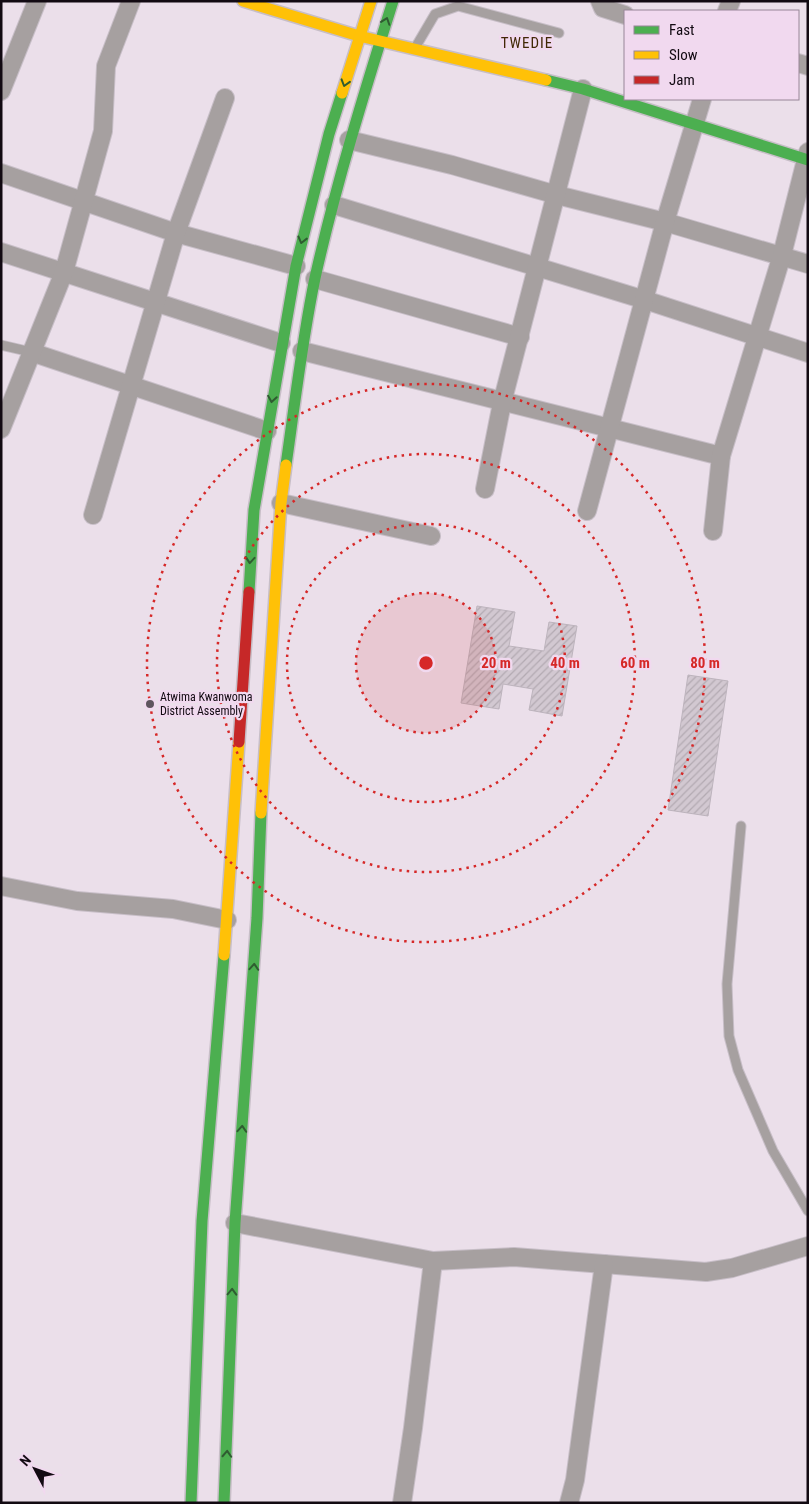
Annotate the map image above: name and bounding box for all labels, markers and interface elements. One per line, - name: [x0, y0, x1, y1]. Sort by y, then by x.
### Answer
- legend: [624, 10, 799, 100]
- one-way arrow: [380, 17, 390, 25]
- text: Fast: [669, 21, 694, 39]
- district label: TWEDIE: [501, 34, 553, 52]
- text: Slow: [669, 46, 698, 64]
- text: Jam: [669, 71, 695, 89]
- one-way arrow: [340, 78, 350, 87]
- one-way arrow: [297, 235, 308, 244]
- one-way arrow: [267, 395, 277, 404]
- one-way arrow: [245, 556, 256, 564]
- centre of rings: [417, 654, 435, 672]
- text: 20 m: [481, 654, 511, 672]
- text: 40 m: [550, 654, 580, 672]
- text: 60 m: [620, 654, 650, 672]
- text: 80 m: [690, 654, 720, 672]
- place label: Atwima Kwanwoma District Assembly: [160, 690, 253, 718]
- marker: Atwima Kwanwoma District Assembly: [144, 698, 156, 710]
- one-way arrow: [248, 963, 259, 971]
- one-way arrow: [236, 1125, 247, 1133]
- one-way arrow: [227, 1287, 237, 1295]
- north arrow: [10, 1444, 60, 1494]
- one-way arrow: [222, 1450, 233, 1458]
- text: N: [16, 1452, 34, 1469]

